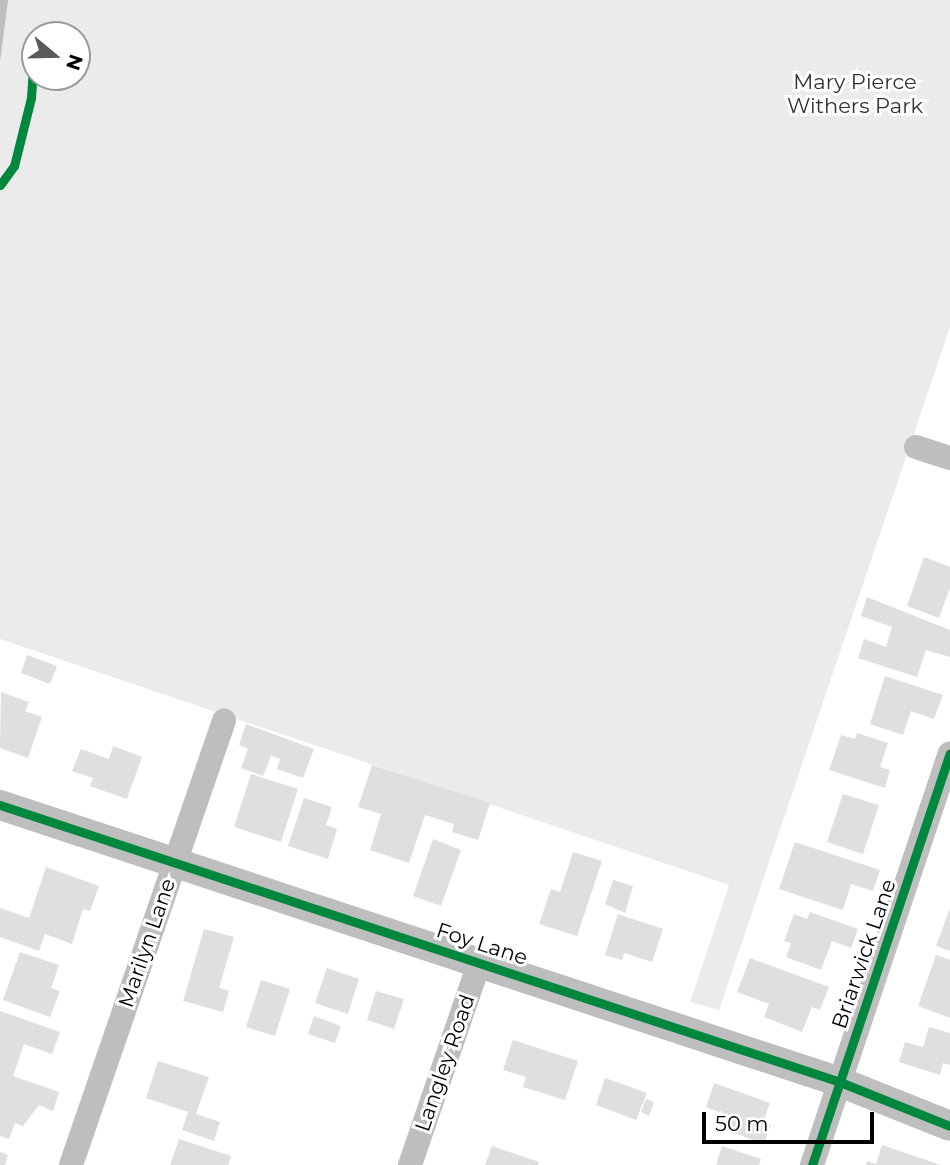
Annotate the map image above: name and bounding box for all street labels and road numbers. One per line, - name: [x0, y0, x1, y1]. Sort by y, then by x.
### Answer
- street label: Marilyn Lane: [113, 875, 181, 1011]
- street label: Briarwick Lane: [827, 876, 901, 1032]
- street label: Foy Lane: [433, 917, 531, 971]
- street label: Langley Road: [410, 991, 480, 1135]

